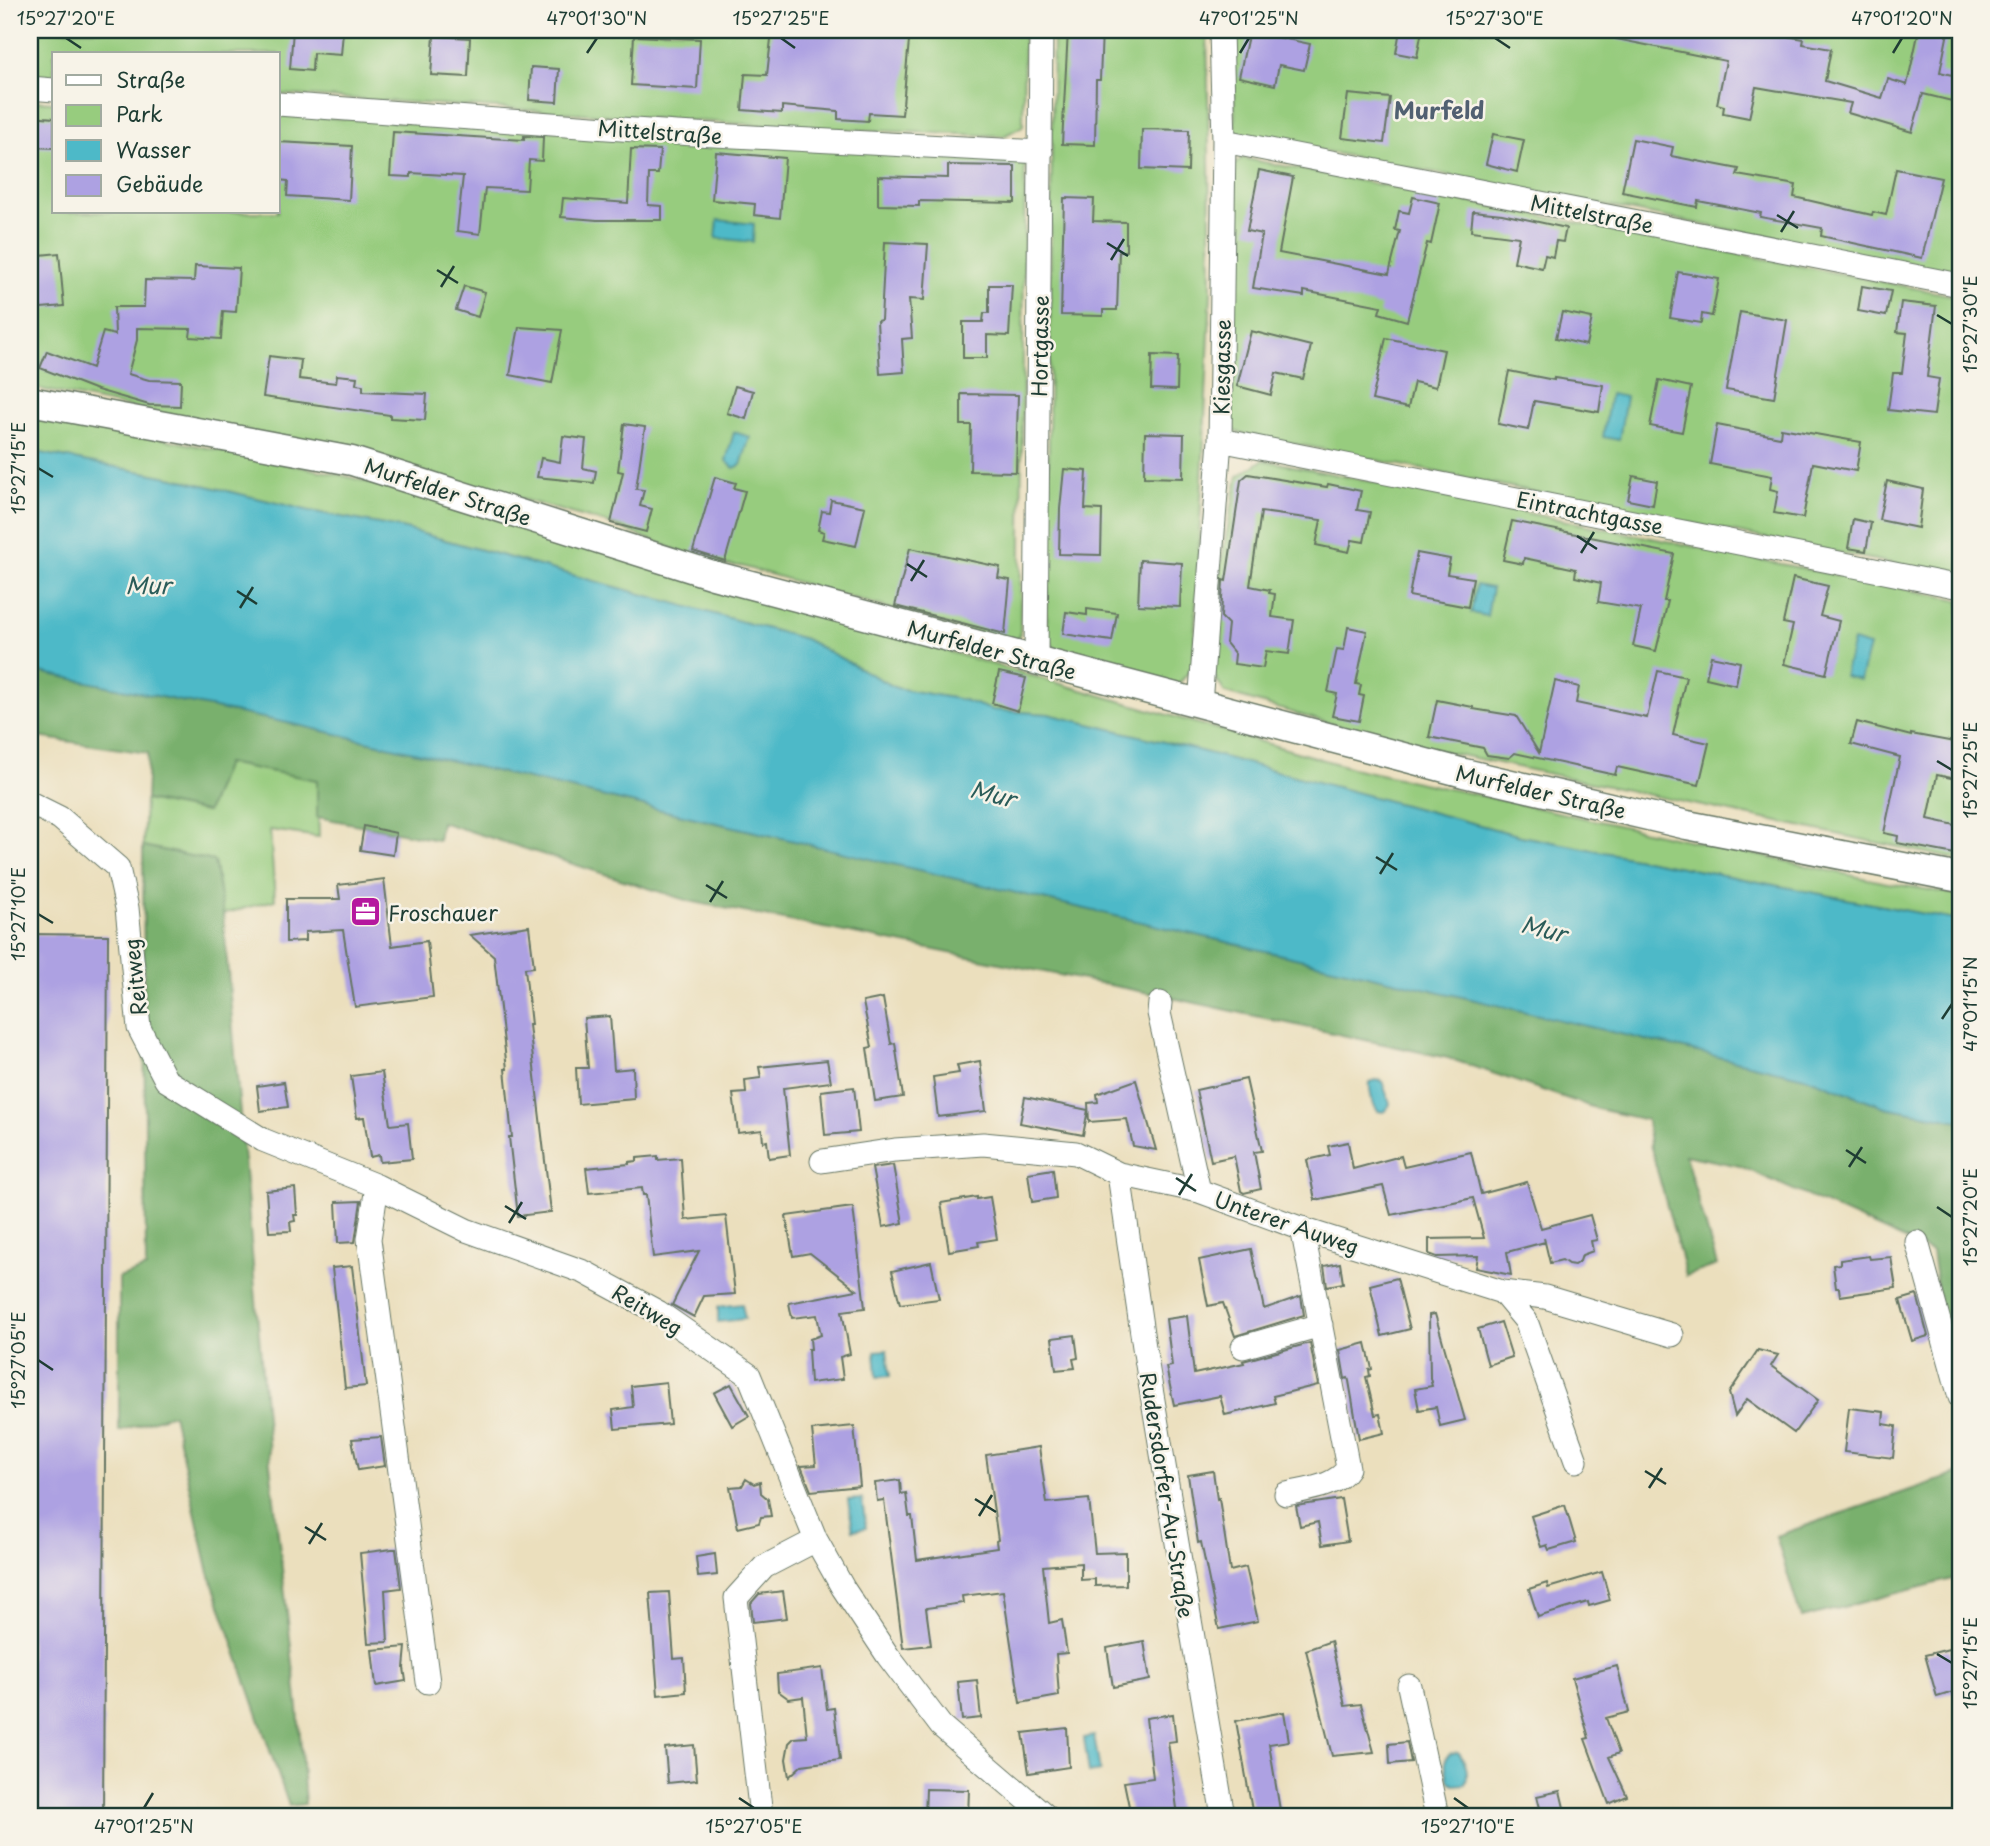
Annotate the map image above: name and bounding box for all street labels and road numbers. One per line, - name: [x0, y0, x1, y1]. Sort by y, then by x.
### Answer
- street label: Mittelstraße: [597, 111, 723, 151]
- street label: Mittelstraße: [1528, 185, 1656, 241]
- street label: Hortgasse: [1022, 295, 1056, 397]
- street label: Kiesgasse: [1204, 319, 1238, 415]
- street label: Murfelder Straße: [360, 449, 536, 533]
- street label: Eintrachtgasse: [1514, 482, 1666, 542]
- street label: Murfelder Straße: [904, 611, 1080, 687]
- street label: Murfelder Straße: [1453, 756, 1629, 826]
- street label: Reitweg: [114, 937, 154, 1017]
- street label: Unterer Auweg: [1210, 1182, 1364, 1262]
- street label: Reitweg: [606, 1275, 690, 1343]
- street label: Rudersdorfer-Au-Straße: [1133, 1370, 1203, 1620]

